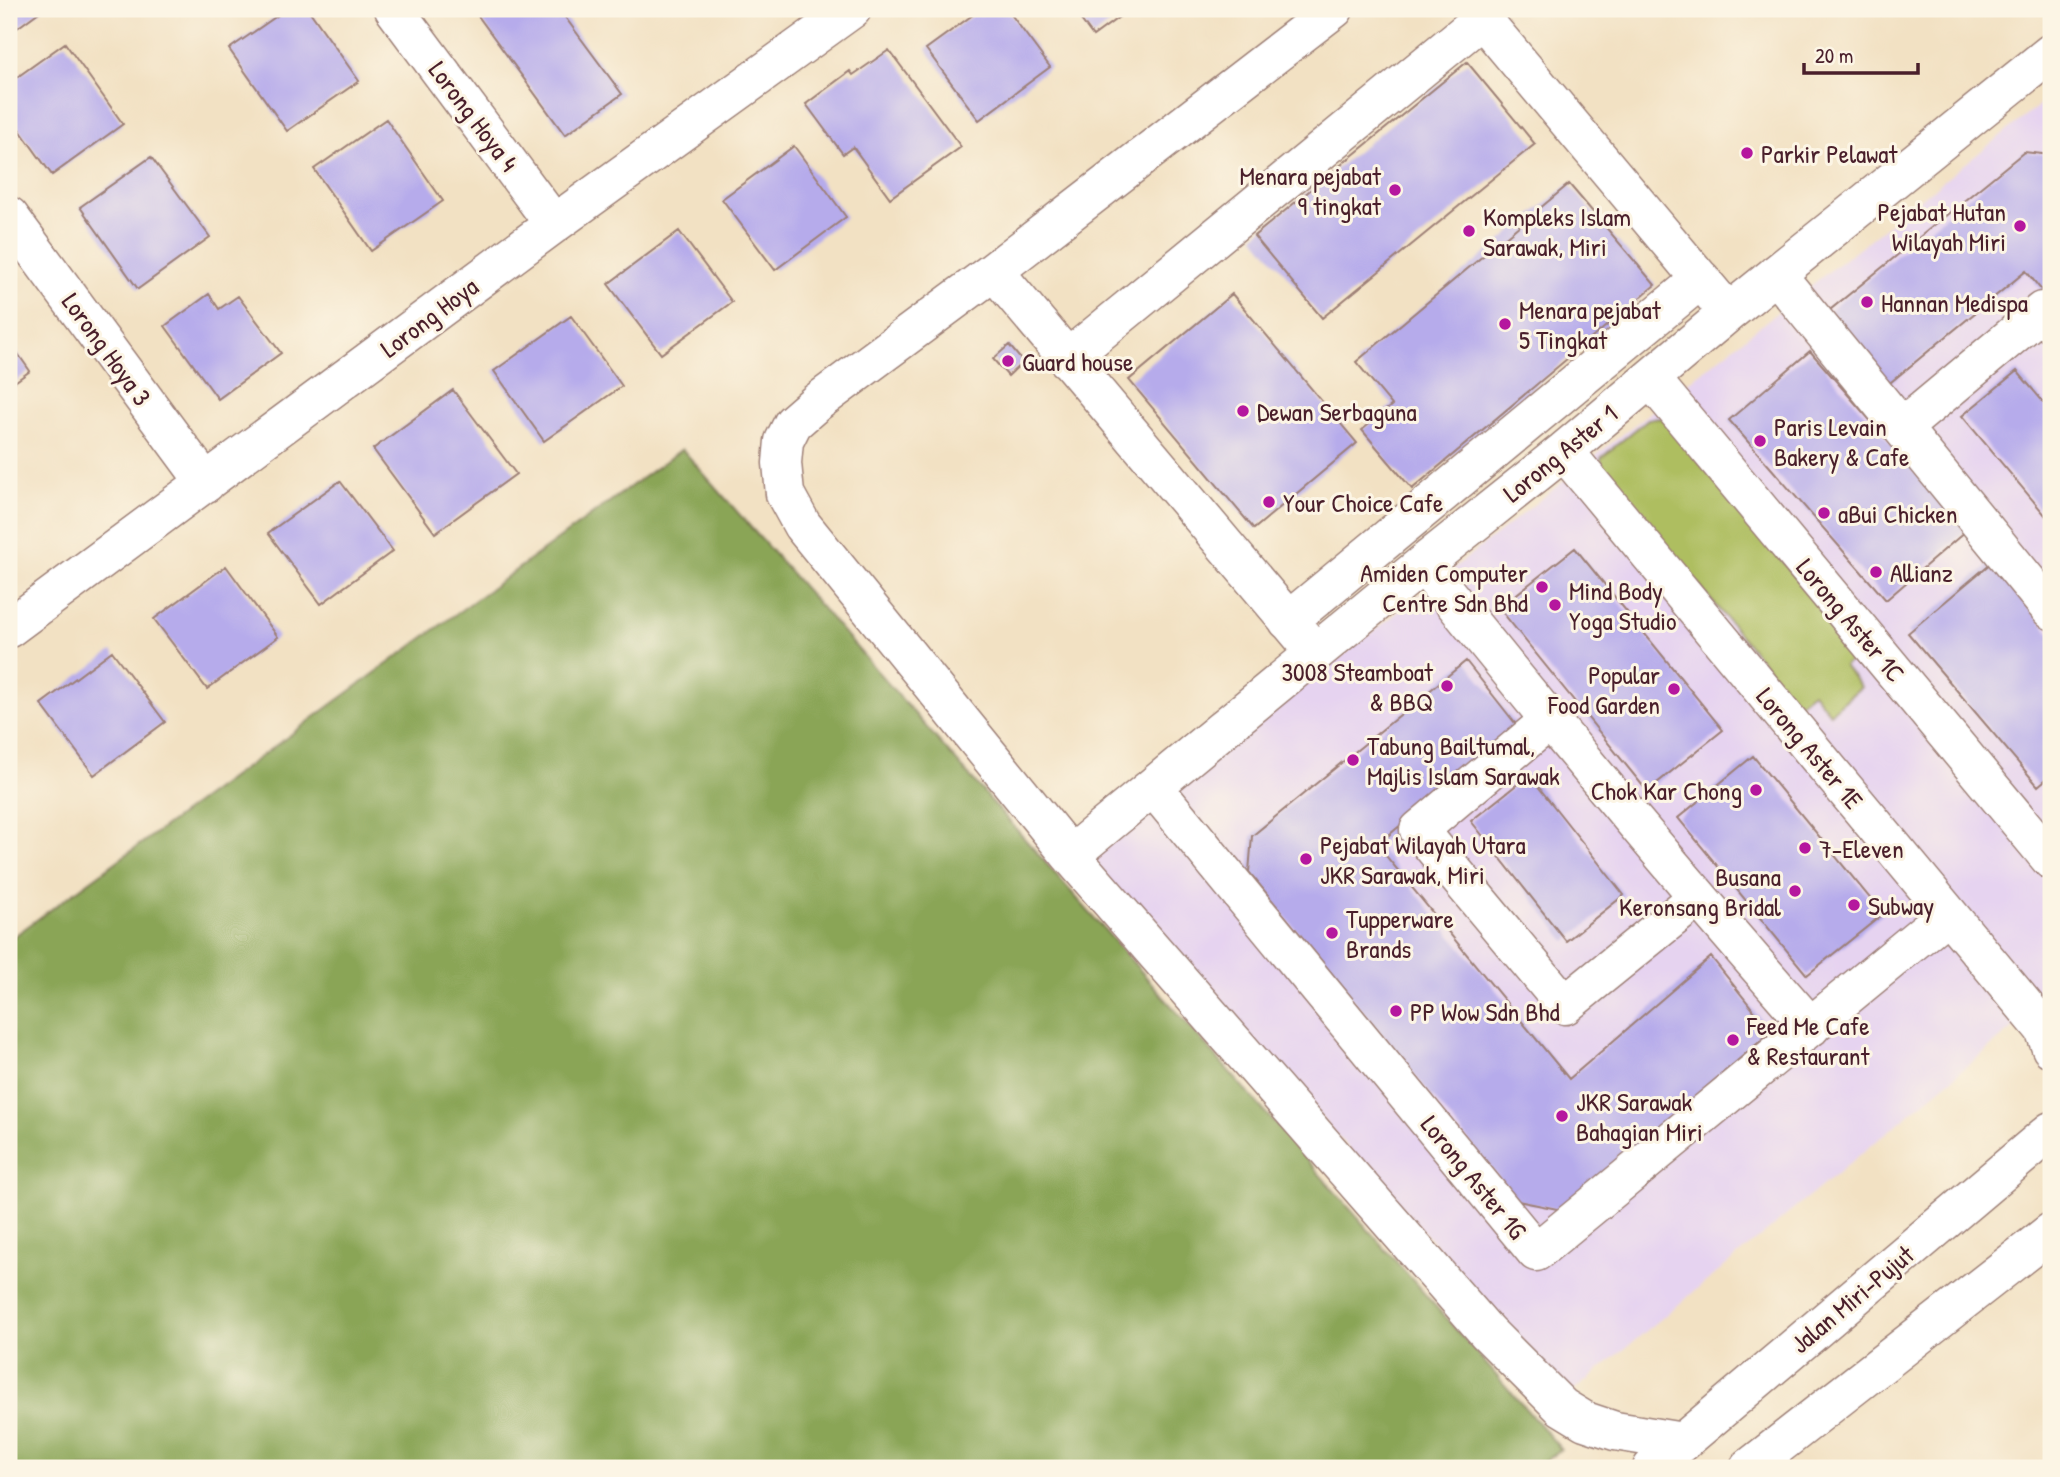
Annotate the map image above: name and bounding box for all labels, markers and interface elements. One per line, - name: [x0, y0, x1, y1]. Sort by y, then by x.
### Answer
- scale bar: [1804, 32, 1918, 76]
- text: 20 m: [1815, 41, 1853, 70]
- street label: Lorong Hoya 4: [421, 54, 527, 178]
- place label: Parkir Pelawat: [1761, 136, 1899, 171]
- marker: Parkir Pelawat: [1739, 145, 1755, 161]
- place label: Menara pejabat 9 tingkat: [1239, 158, 1382, 223]
- marker: Menara pejabat 9 tingkat: [1387, 182, 1403, 198]
- place label: Pejabat Hutan Wilayah Miri: [1878, 194, 2006, 259]
- place label: Kompleks Islam Sarawak, Miri: [1483, 199, 1631, 264]
- marker: Pejabat Hutan Wilayah Miri: [2012, 218, 2028, 234]
- marker: Kompleks Islam Sarawak, Miri: [1461, 223, 1477, 239]
- street label: Lorong Hoya: [373, 269, 485, 365]
- place label: Hannan Medispa: [1881, 285, 2028, 320]
- street label: Lorong Hoya 3: [54, 286, 160, 412]
- place label: Menara pejabat 5 Tingkat: [1519, 292, 1662, 357]
- marker: Hannan Medispa: [1859, 294, 1875, 310]
- marker: Menara pejabat 5 Tingkat: [1497, 316, 1513, 332]
- place label: Guard house: [1022, 344, 1133, 379]
- marker: Guard house: [1000, 353, 1016, 369]
- place label: Dewan Serbaguna: [1257, 394, 1417, 429]
- street label: Lorong Aster 1: [1496, 396, 1624, 510]
- marker: Dewan Serbaguna: [1235, 403, 1251, 419]
- place label: Paris Levain Bakery & Cafe: [1774, 409, 1909, 474]
- marker: Paris Levain Bakery & Cafe: [1752, 433, 1768, 449]
- place label: Your Choice Cafe: [1283, 485, 1443, 520]
- marker: Your Choice Cafe: [1261, 494, 1277, 510]
- place label: aBui Chicken: [1838, 496, 1958, 531]
- marker: aBui Chicken: [1816, 505, 1832, 521]
- street label: Lorong Aster 1C: [1789, 551, 1913, 689]
- place label: Amiden Computer Centre Sdn Bhd: [1360, 555, 1528, 620]
- place label: Allianz: [1890, 555, 1953, 590]
- marker: Allianz: [1868, 564, 1884, 580]
- place label: Mind Body Yoga Studio: [1569, 573, 1676, 638]
- marker: Amiden Computer Centre Sdn Bhd: [1534, 579, 1550, 595]
- marker: Mind Body Yoga Studio: [1547, 597, 1563, 613]
- place label: 3008 Steamboat & BBQ: [1281, 654, 1434, 719]
- place label: Popular Food Garden: [1547, 657, 1660, 722]
- marker: 3008 Steamboat & BBQ: [1439, 678, 1455, 694]
- street label: Lorong Aster 1E: [1749, 680, 1872, 817]
- marker: Popular Food Garden: [1666, 681, 1682, 697]
- place label: Tabung Bailtumal, Majlis Islam Sarawak: [1367, 728, 1560, 793]
- marker: Tabung Bailtumal, Majlis Islam Sarawak: [1345, 752, 1361, 768]
- place label: Chok Kar Chong: [1591, 773, 1742, 808]
- marker: Chok Kar Chong: [1748, 782, 1764, 798]
- place label: Pejabat Wilayah Utara JKR Sarawak, Miri: [1320, 827, 1526, 892]
- place label: 7-Eleven: [1819, 831, 1904, 866]
- marker: 7-Eleven: [1797, 840, 1813, 856]
- marker: Pejabat Wilayah Utara JKR Sarawak, Miri: [1298, 851, 1314, 867]
- place label: Busana Keronsang Bridal: [1619, 859, 1781, 924]
- marker: Busana Keronsang Bridal: [1787, 883, 1803, 899]
- place label: Subway: [1868, 888, 1934, 923]
- marker: Subway: [1846, 897, 1862, 913]
- place label: Tupperware Brands: [1346, 901, 1454, 966]
- marker: Tupperware Brands: [1324, 925, 1340, 941]
- place label: PP Wow Sdn Bhd: [1410, 994, 1560, 1029]
- marker: PP Wow Sdn Bhd: [1388, 1003, 1404, 1019]
- place label: Feed Me Cafe & Restaurant: [1746, 1008, 1870, 1073]
- marker: Feed Me Cafe & Restaurant: [1725, 1032, 1741, 1048]
- place label: JKR Sarawak Bahagian Miri: [1576, 1084, 1703, 1149]
- street label: Lorong Aster 1G: [1413, 1108, 1535, 1247]
- marker: JKR Sarawak Bahagian Miri: [1554, 1108, 1570, 1124]
- street label: Jalan Miri-Pujut: [1783, 1237, 1922, 1361]

